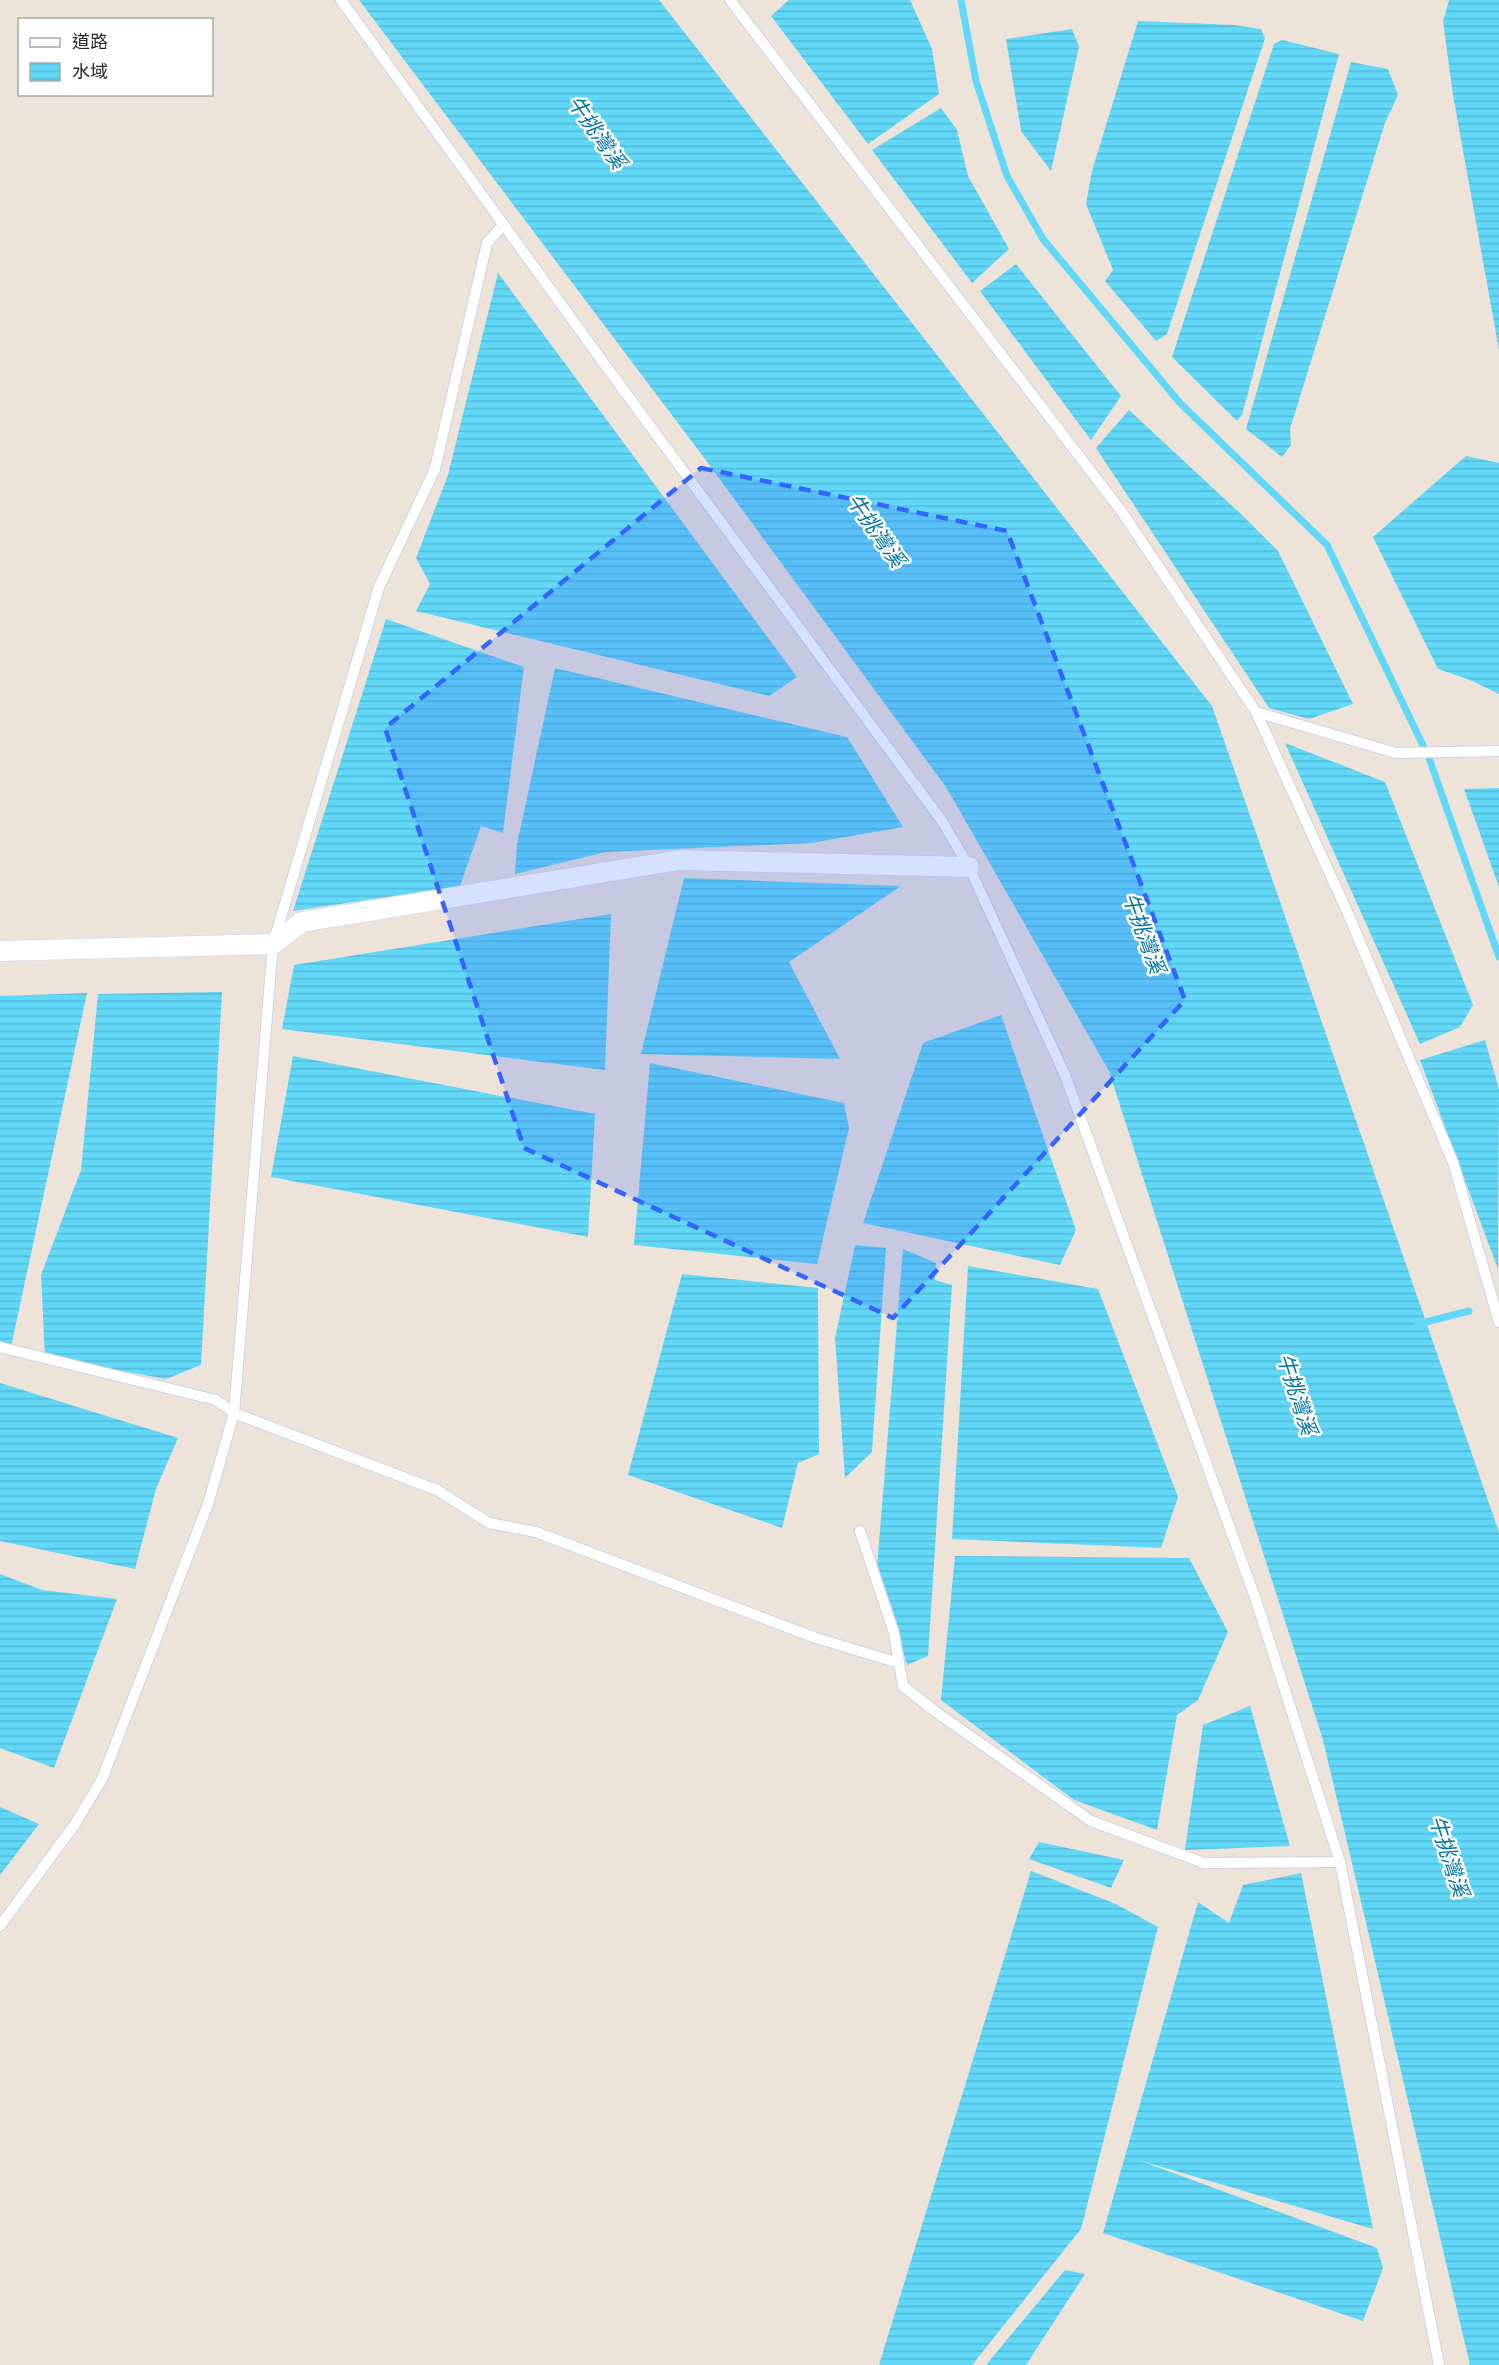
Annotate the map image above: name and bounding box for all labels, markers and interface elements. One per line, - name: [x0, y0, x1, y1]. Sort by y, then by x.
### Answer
- legend: [18, 18, 213, 96]
- text: 道路: [72, 31, 108, 53]
- text: 水域: [72, 61, 108, 83]
- water label: 牛挑灣溪: [563, 90, 633, 176]
- water label: 牛挑灣溪: [842, 488, 912, 574]
- water label: 牛挑灣溪: [1118, 889, 1171, 980]
- water label: 牛挑灣溪: [1272, 1350, 1323, 1441]
- water label: 牛挑灣溪: [1424, 1812, 1475, 1903]

